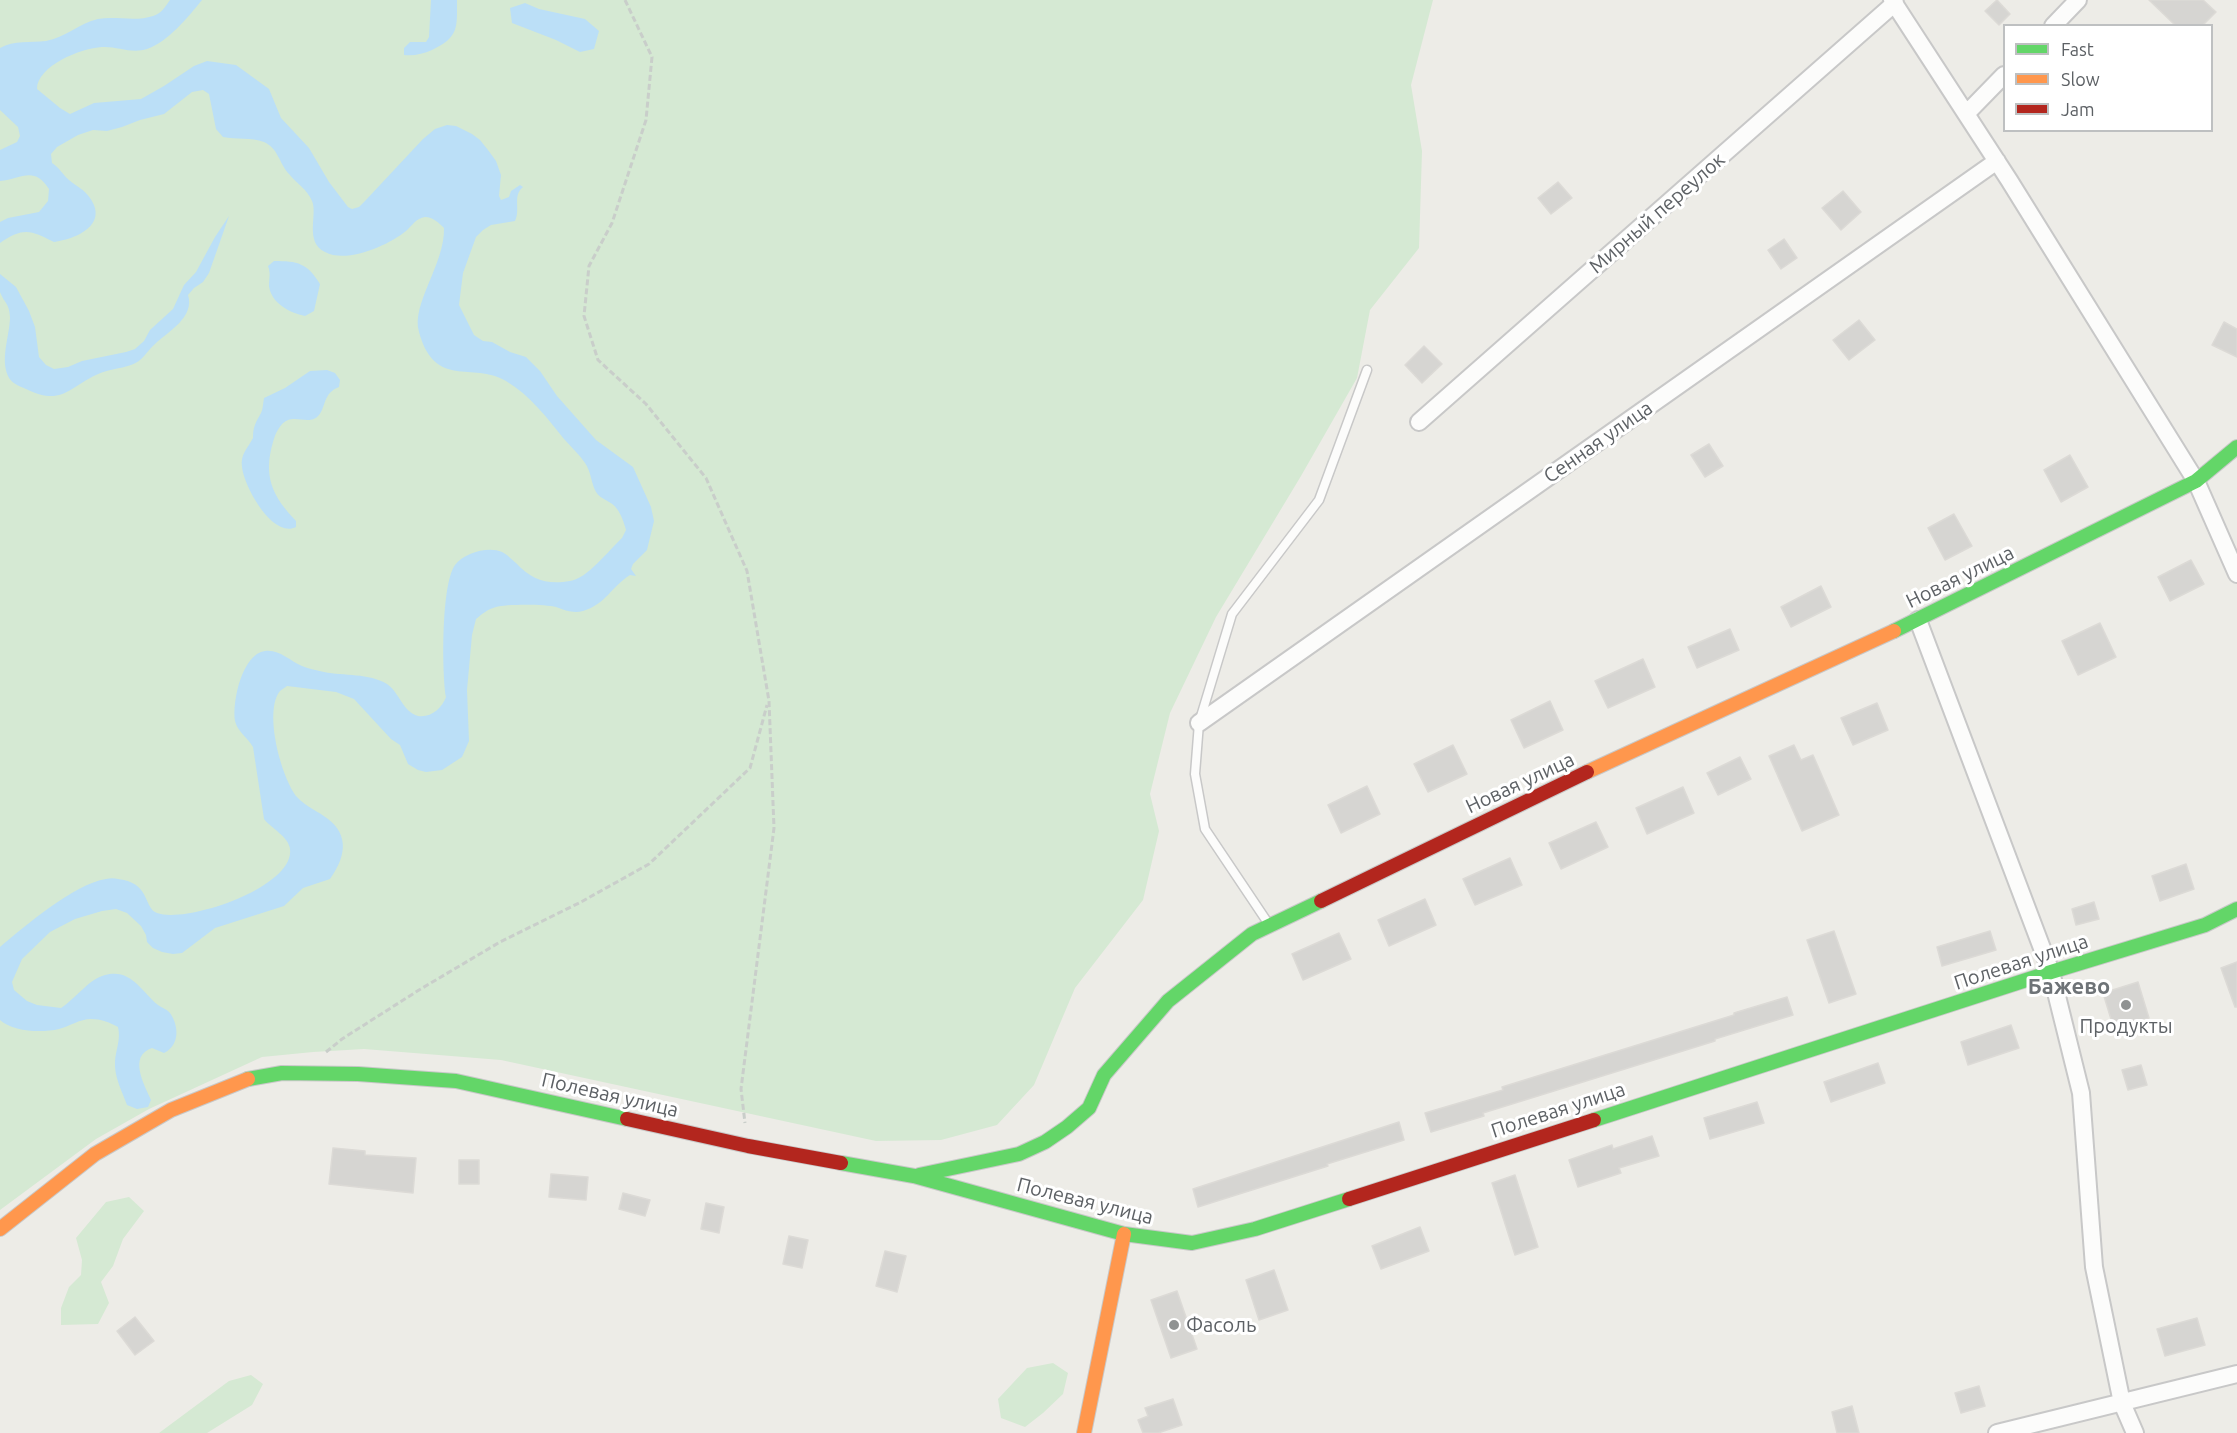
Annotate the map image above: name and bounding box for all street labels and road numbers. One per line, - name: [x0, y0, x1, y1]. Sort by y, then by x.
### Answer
- street label: Мирный переулок: [1584, 147, 1730, 279]
- street label: Сенная улица: [1539, 396, 1657, 488]
- street label: Новая улица: [1902, 541, 2018, 613]
- street label: Новая улица: [1462, 747, 1578, 819]
- street label: Полевая улица: [1951, 929, 2091, 995]
- street label: Полевая улица: [539, 1068, 681, 1122]
- street label: Полевая улица: [1488, 1077, 1628, 1143]
- street label: Полевая улица: [1014, 1172, 1156, 1230]

